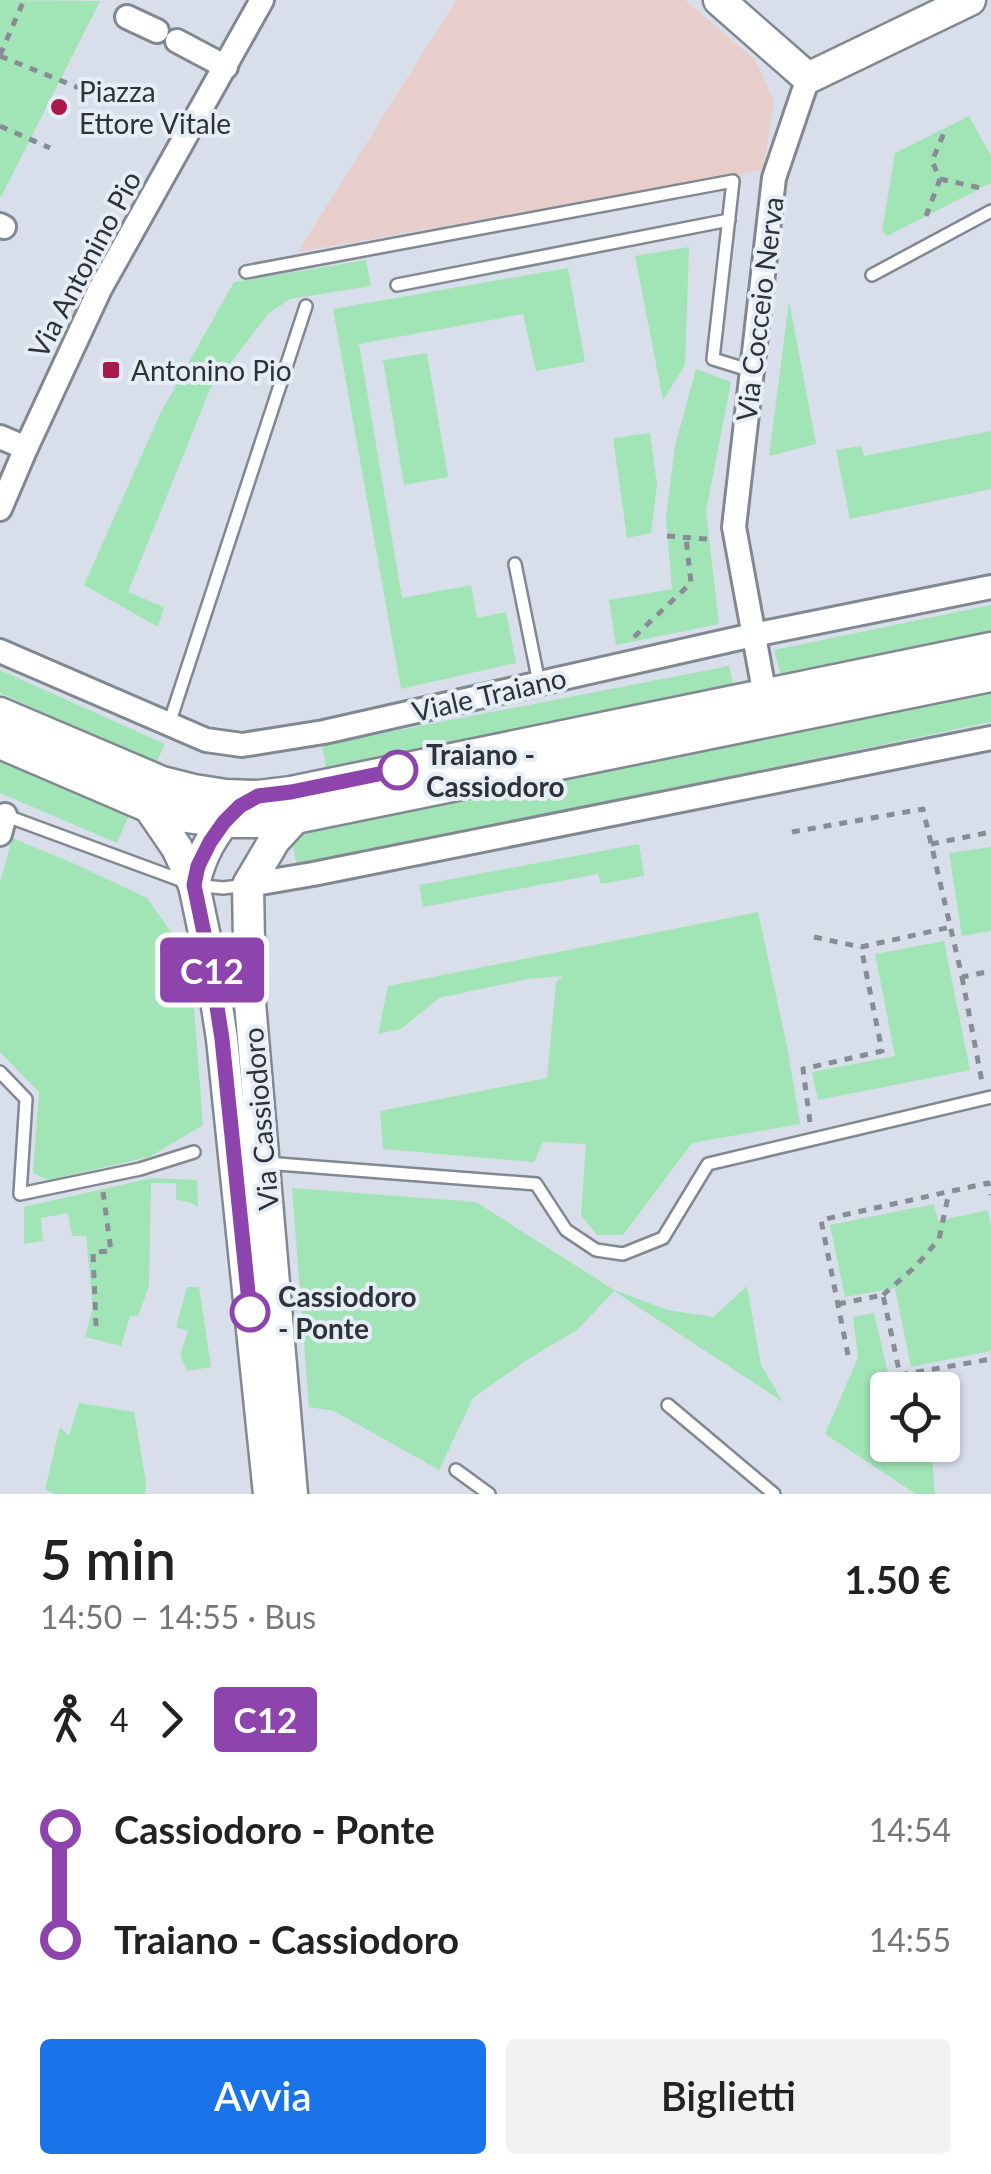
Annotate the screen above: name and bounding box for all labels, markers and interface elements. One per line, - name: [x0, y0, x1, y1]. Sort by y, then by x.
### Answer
- place label: Piazza Ettore Vitale: [79, 74, 231, 140]
- marker: Piazza Ettore Vitale: [48, 96, 70, 118]
- street label: Via Antonino Pio: [21, 165, 147, 363]
- street label: Via Cocceio Nerva: [728, 195, 790, 423]
- place label: Antonino Pio: [131, 353, 292, 387]
- marker: Antonino Pio: [100, 359, 122, 381]
- street label: Viale Traiano: [409, 660, 569, 728]
- place label: Traiano - Cassiodoro: [426, 737, 565, 803]
- marker: Traiano - Cassiodoro: [379, 751, 417, 789]
- line badge: C12: [154, 938, 270, 1002]
- text: C12: [180, 949, 244, 991]
- street label: Via Cassiodoro: [235, 1026, 285, 1212]
- place label: Cassiodoro - Ponte: [278, 1279, 417, 1345]
- marker: Cassiodoro - Ponte: [231, 1293, 269, 1331]
- map controls: [870, 1372, 960, 1462]
- button: locate: [870, 1372, 960, 1462]
- text: 5 min: [40, 1526, 176, 1592]
- text: 1.50 €: [845, 1556, 951, 1602]
- text: 14:50 – 14:55 · Bus: [40, 1597, 316, 1636]
- icon: walk: [40, 1692, 95, 1747]
- icon: forward: [144, 1692, 199, 1747]
- text: C12: [234, 1698, 297, 1740]
- text: 4: [110, 1700, 129, 1739]
- text: Cassiodoro - Ponte: [114, 1806, 435, 1852]
- text: 14:54: [869, 1810, 951, 1849]
- text: Traiano - Cassiodoro: [114, 1916, 459, 1962]
- text: 14:55: [869, 1920, 951, 1959]
- button: Avvia: [40, 2039, 486, 2154]
- button: Biglietti: [506, 2039, 951, 2154]

